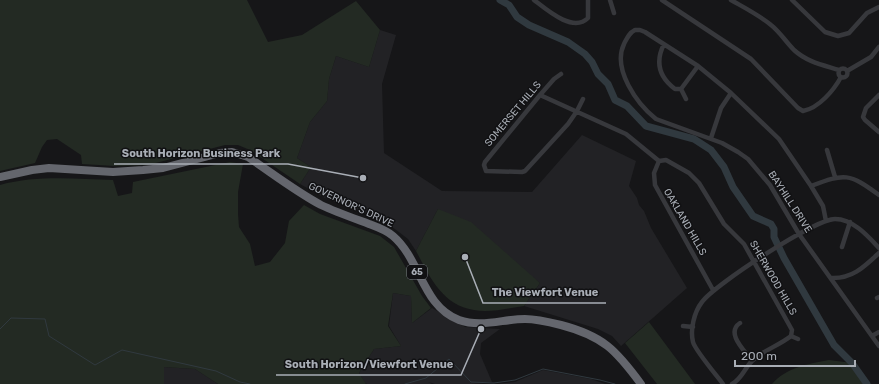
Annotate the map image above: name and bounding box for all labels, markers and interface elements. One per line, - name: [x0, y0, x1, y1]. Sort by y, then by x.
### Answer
- street label: SOMERSET HILLS: [482, 79, 544, 149]
- callout: South Horizon Business Park: [114, 141, 288, 164]
- text: South Horizon Business Park: [122, 147, 281, 160]
- street label: BAYHILL DRIVE: [766, 169, 814, 235]
- street label: GOVERNOR'S DRIVE: [307, 180, 395, 230]
- street label: OAKLAND HILLS: [661, 186, 709, 258]
- street label: SHERWOOD HILLS: [747, 239, 799, 317]
- road number: 65: [407, 265, 427, 279]
- callout: The Viewfort Venue: [483, 280, 606, 303]
- text: The Viewfort Venue: [492, 286, 599, 299]
- scale bar: [735, 342, 855, 368]
- text: 200 m: [741, 349, 777, 363]
- callout: South Horizon/Viewfort Venue: [276, 352, 461, 375]
- text: South Horizon/Viewfort Venue: [285, 358, 454, 371]

